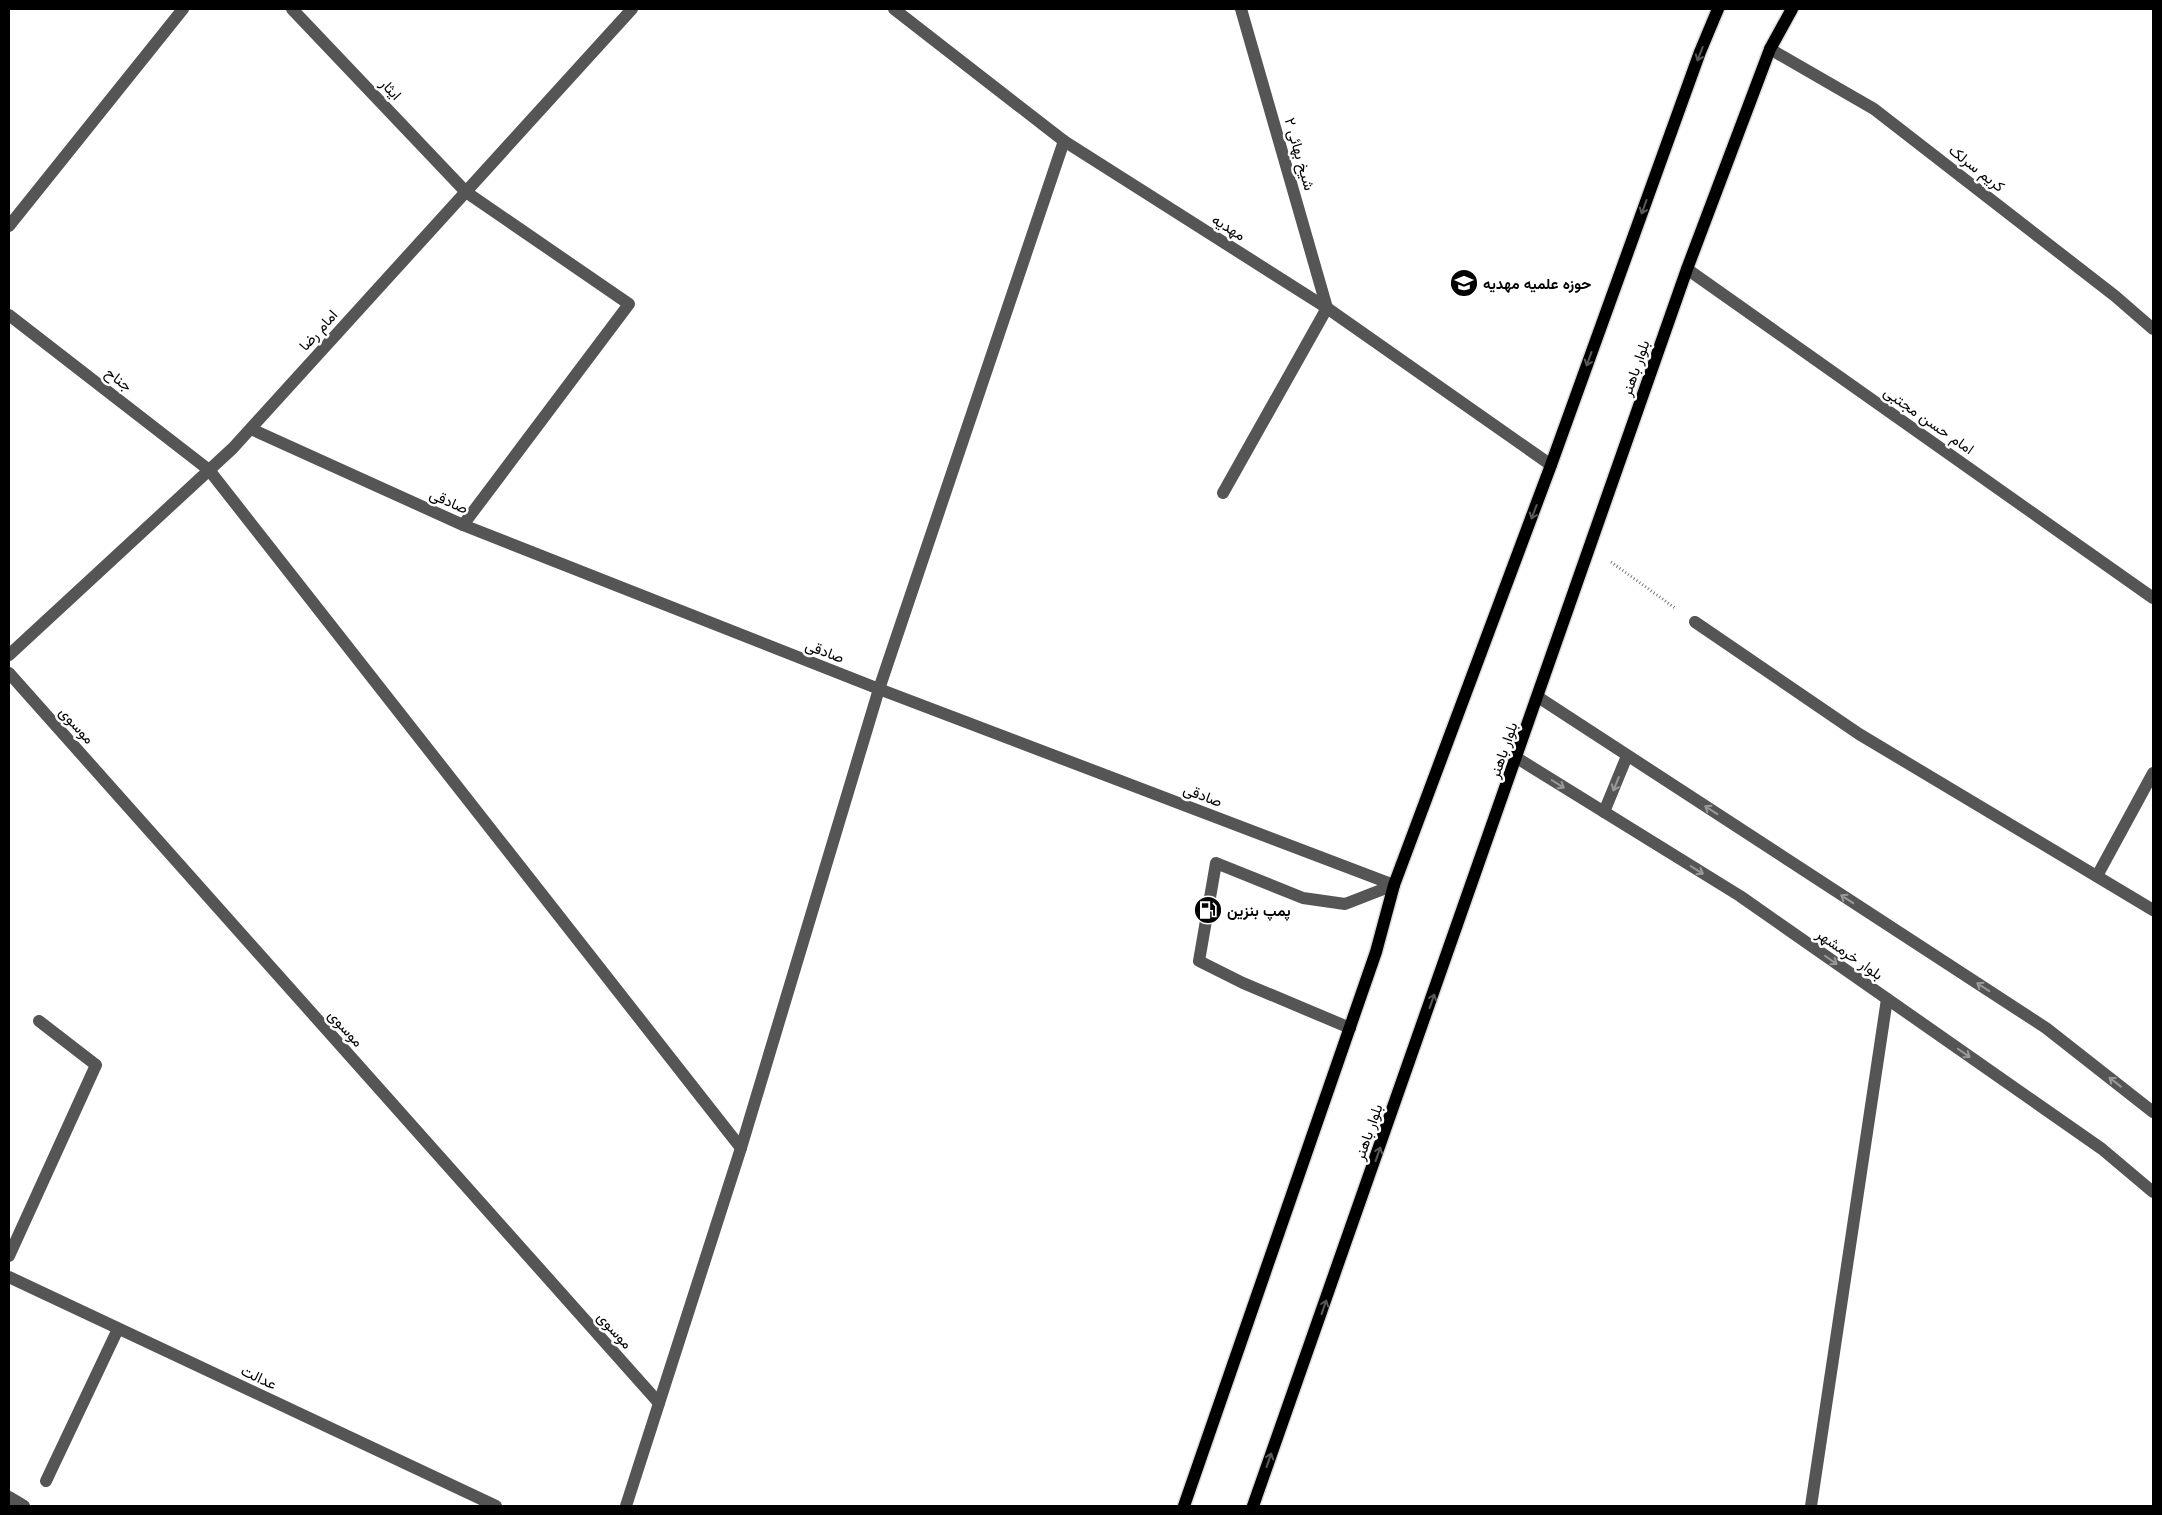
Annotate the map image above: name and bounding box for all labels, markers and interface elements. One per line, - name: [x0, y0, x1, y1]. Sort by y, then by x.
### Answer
- one-way arrow: [1694, 46, 1704, 61]
- street label: ایثار: [376, 74, 405, 104]
- street label: شیخ بهائی ۲: [1279, 116, 1319, 193]
- street label: کریم سرلک: [1945, 141, 2008, 197]
- one-way arrow: [1639, 198, 1648, 214]
- street label: مهدیه: [1209, 210, 1249, 245]
- school or university icon: حوزه علمیه مهدیه: [1449, 268, 1479, 298]
- place label: حوزه علمیه مهدیه: [1483, 275, 1591, 293]
- street label: امام رضا: [295, 306, 342, 355]
- street label: بلوار باهنر: [1617, 338, 1653, 400]
- one-way arrow: [1584, 351, 1593, 367]
- street label: جناح: [100, 363, 136, 397]
- street label: امام حسن مجتبی: [1880, 383, 1977, 459]
- street label: صادقی: [426, 485, 471, 519]
- one-way arrow: [1529, 504, 1538, 519]
- street label: صادقی: [802, 636, 847, 668]
- street label: موسوی: [55, 703, 98, 748]
- street label: بلوار باهنر: [1485, 720, 1521, 782]
- one-way arrow: [1610, 776, 1620, 791]
- one-way arrow: [1551, 779, 1565, 789]
- street label: صادقی: [1180, 780, 1225, 812]
- one-way arrow: [1704, 805, 1718, 815]
- one-way arrow: [1689, 865, 1703, 875]
- one-way arrow: [1840, 893, 1854, 904]
- fuel station icon: پمپ بنزین: [1193, 895, 1223, 925]
- place label: پمپ بنزین: [1227, 902, 1291, 921]
- street label: بلوار خرمشهر: [1812, 924, 1887, 984]
- one-way arrow: [1824, 955, 1838, 965]
- one-way arrow: [1977, 982, 1991, 992]
- one-way arrow: [1428, 993, 1437, 1009]
- street label: موسوی: [324, 1006, 367, 1051]
- one-way arrow: [1957, 1048, 1971, 1058]
- one-way arrow: [2109, 1077, 2122, 1088]
- street label: بلوار باهنر: [1350, 1102, 1386, 1164]
- one-way arrow: [1374, 1147, 1383, 1162]
- one-way arrow: [1320, 1300, 1329, 1315]
- street label: موسوی: [593, 1308, 636, 1353]
- street label: عدالت: [238, 1361, 280, 1393]
- one-way arrow: [1265, 1453, 1274, 1469]

